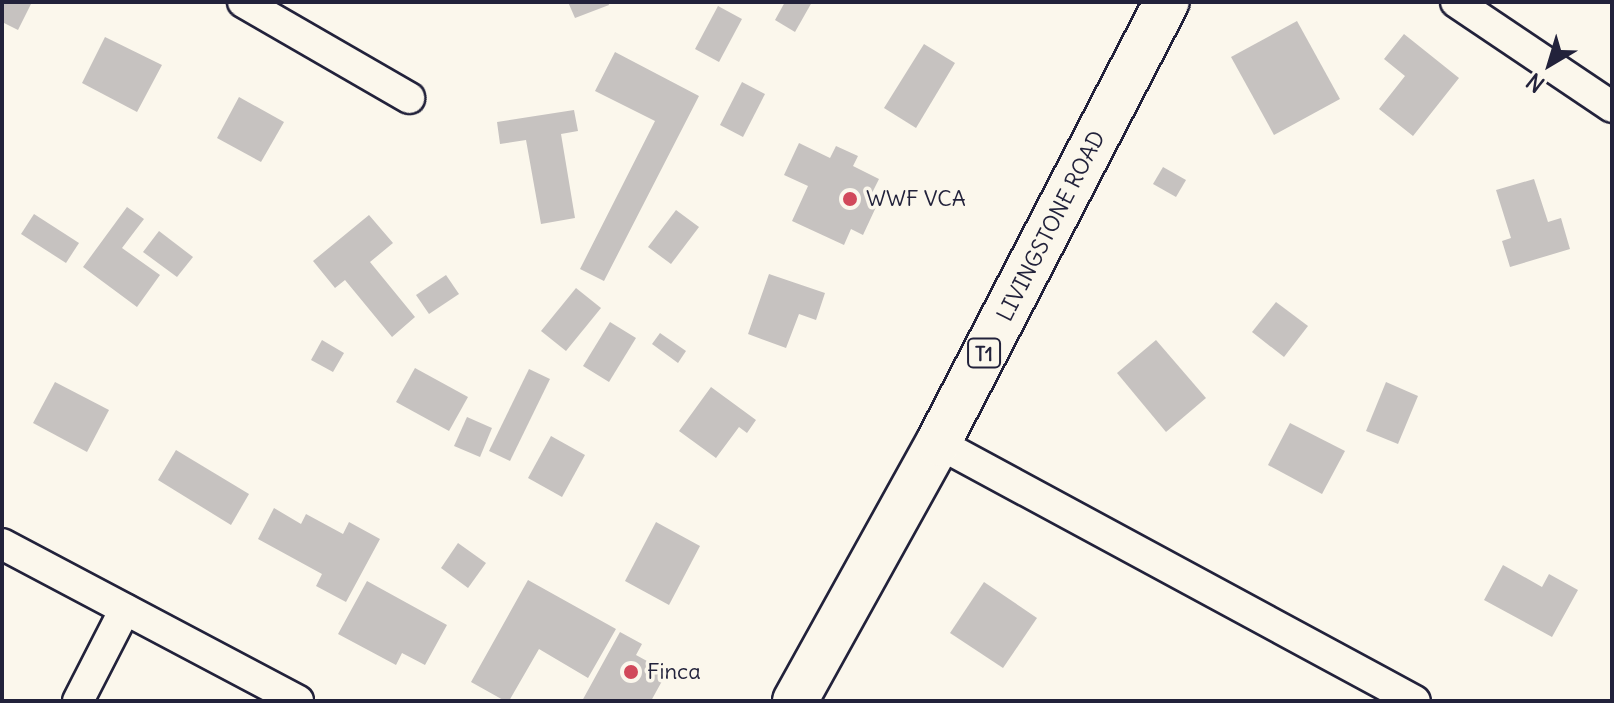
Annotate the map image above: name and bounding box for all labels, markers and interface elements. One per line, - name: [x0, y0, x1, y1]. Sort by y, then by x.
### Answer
- north arrow: [1510, 24, 1590, 104]
- text: N: [1521, 67, 1550, 99]
- street label: LIVINGSTONE ROAD: [992, 126, 1110, 326]
- place label: WWF VCA: [866, 186, 966, 212]
- marker: WWF VCA: [841, 190, 859, 208]
- road number: T1: [966, 337, 1002, 369]
- place label: Finca: [647, 659, 701, 685]
- marker: Finca: [622, 663, 640, 681]

